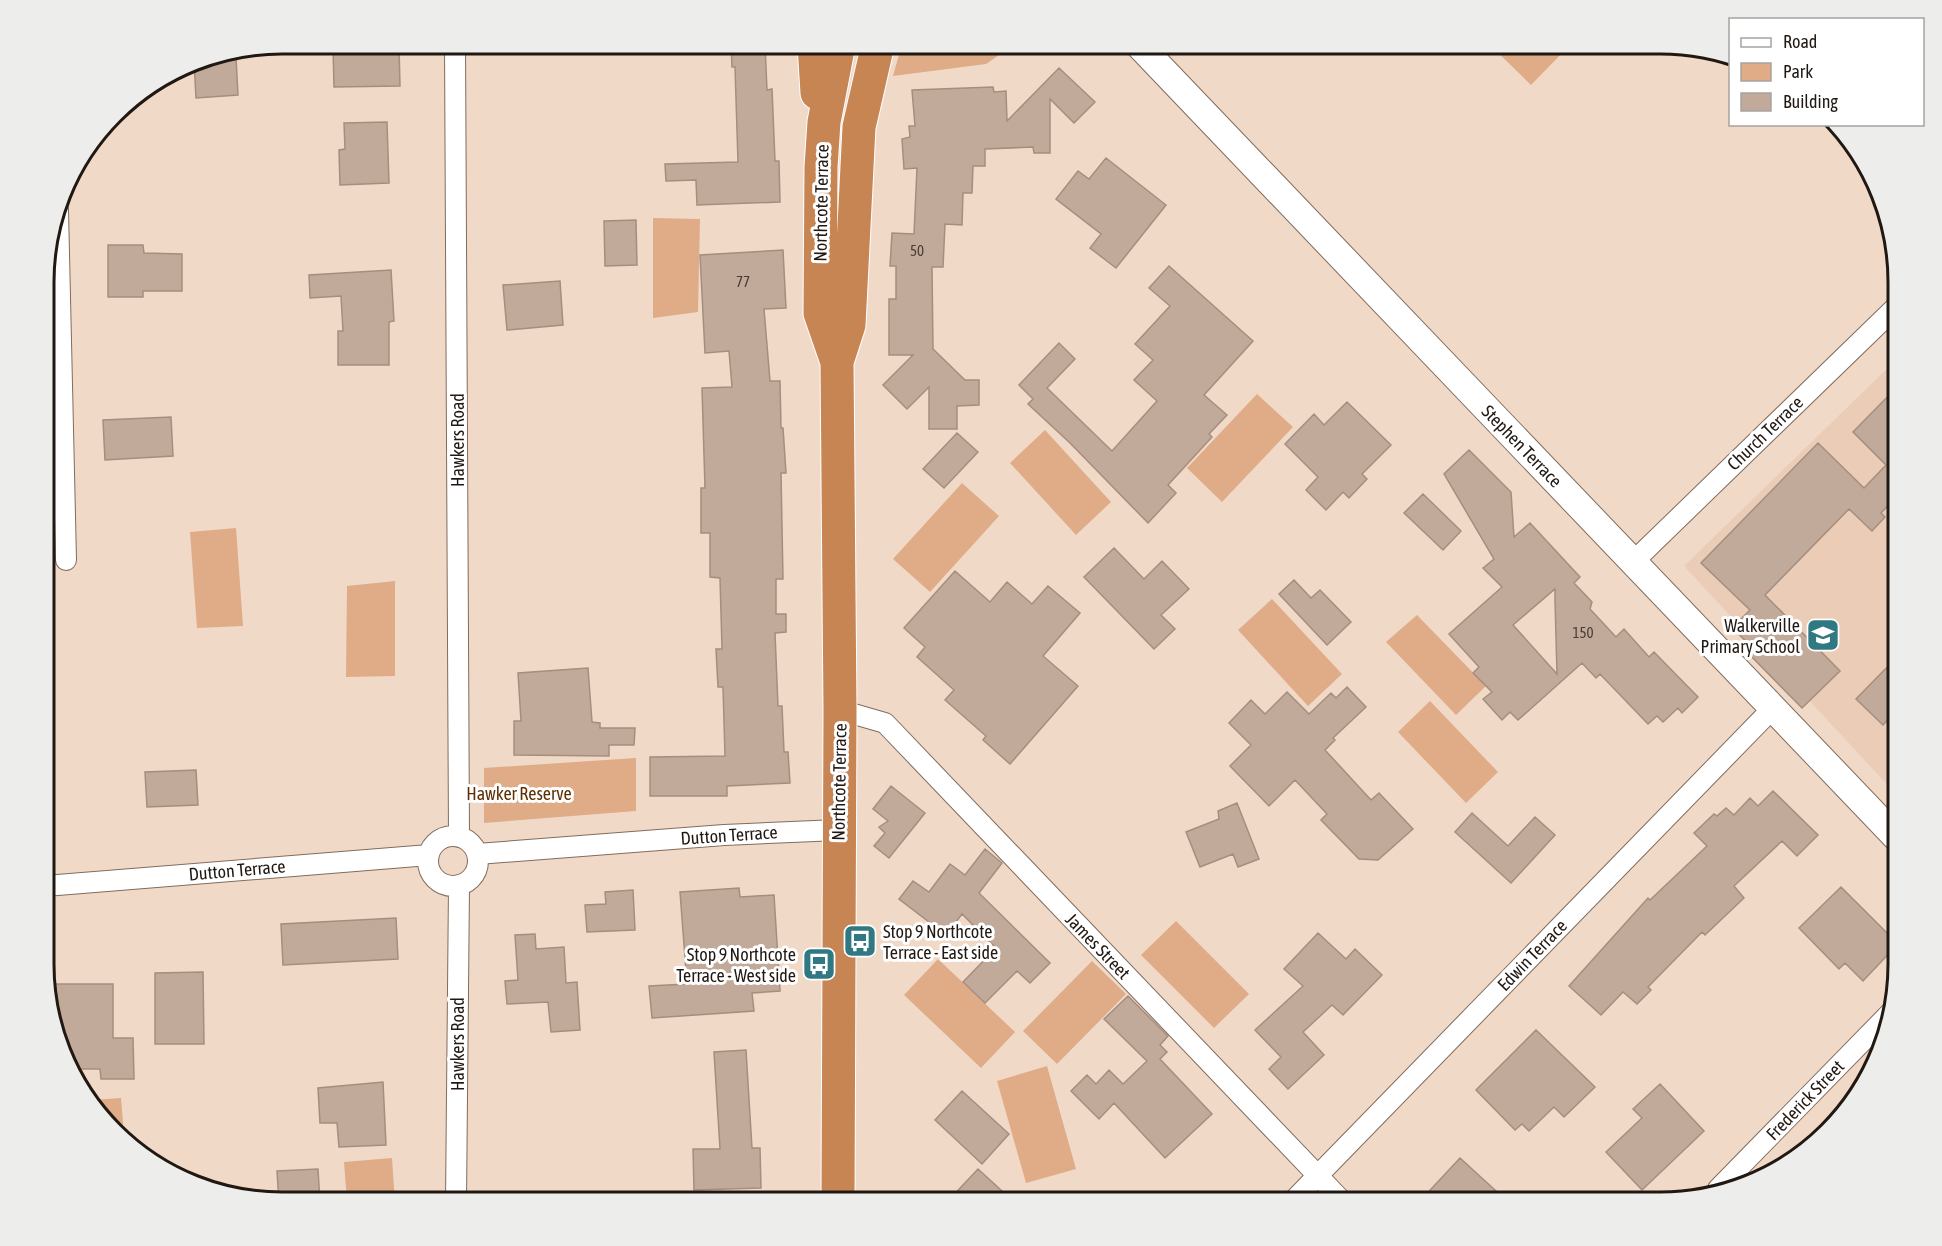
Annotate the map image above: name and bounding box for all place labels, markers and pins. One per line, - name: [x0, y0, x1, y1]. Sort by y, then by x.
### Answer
- place label: Walkerville Primary School: [1701, 615, 1800, 657]
- school or university icon: Walkerville Primary School: [1805, 617, 1841, 653]
- place label: Stop 9 Northcote Terrace - East side: [883, 921, 998, 963]
- bus stop icon: Stop 9 Northcote Terrace - East side: [842, 923, 878, 959]
- place label: Stop 9 Northcote Terrace - West side: [676, 944, 796, 986]
- bus stop icon: Stop 9 Northcote Terrace - West side: [801, 946, 837, 982]

